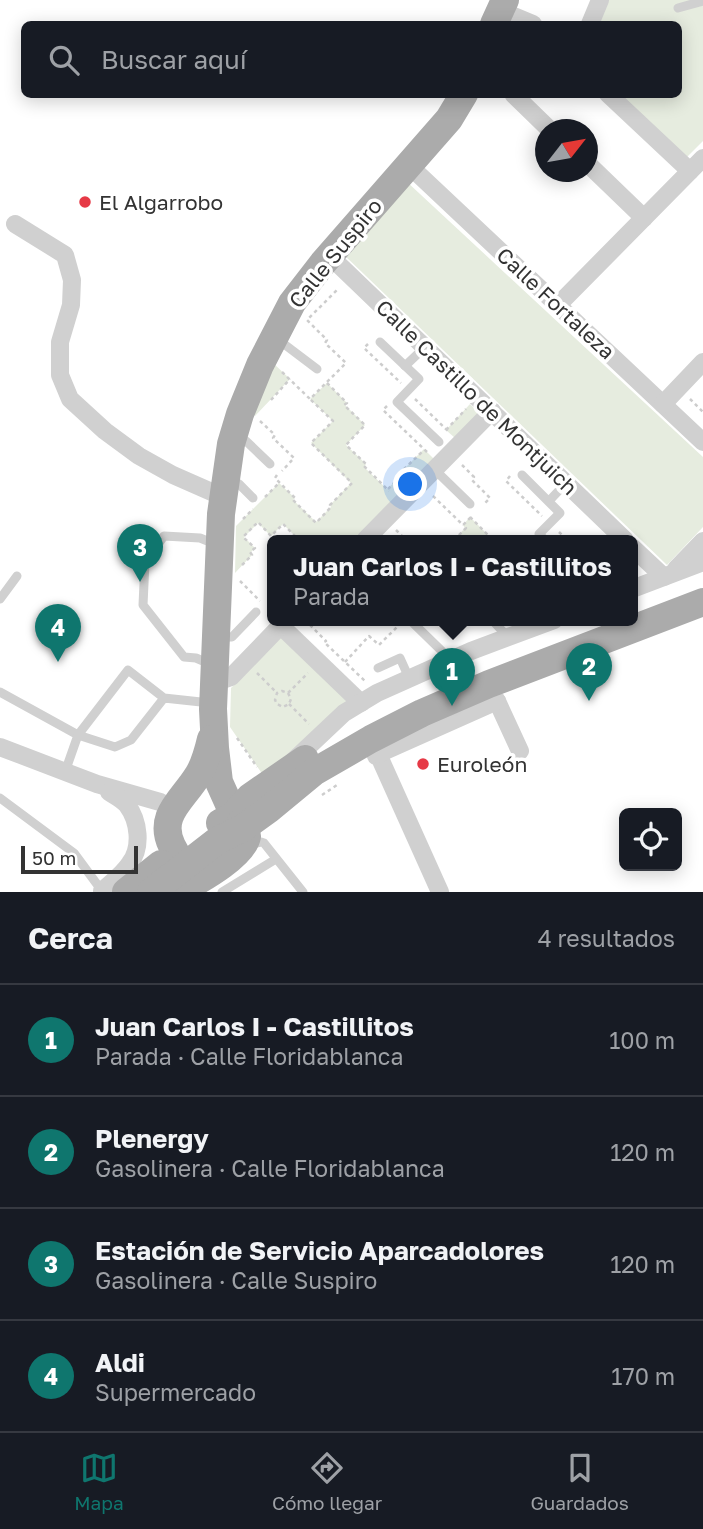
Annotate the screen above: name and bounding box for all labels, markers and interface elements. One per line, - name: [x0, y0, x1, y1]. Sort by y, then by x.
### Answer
- search box: [21, 21, 682, 98]
- icon: search: [45, 41, 83, 79]
- text: Buscar aquí: [101, 44, 247, 75]
- north arrow: [535, 119, 598, 182]
- place label: El Algarrobo: [99, 189, 223, 215]
- street label: Calle Suspiro: [283, 193, 387, 313]
- marker: El Algarrobo: [77, 194, 93, 210]
- street label: Calle Fortaleza: [492, 242, 620, 364]
- street label: Calle Castillo de Montjuich: [371, 294, 583, 500]
- your location: [393, 467, 427, 501]
- pin: 3: [117, 524, 163, 582]
- popup: [267, 535, 638, 626]
- text: Juan Carlos I - Castillitos: [293, 551, 612, 582]
- text: Parada: [293, 582, 370, 610]
- pin: 4: [35, 604, 81, 662]
- pin: 2: [566, 643, 612, 701]
- pin: 1: [429, 648, 475, 706]
- place label: Euroleón: [437, 751, 527, 777]
- marker: Euroleón: [415, 756, 431, 772]
- map controls: [619, 808, 682, 871]
- button: locate: [619, 808, 682, 871]
- scale bar: [21, 843, 138, 875]
- text: 50 m: [32, 846, 76, 869]
- text: Cerca: [28, 920, 113, 956]
- text: 4 resultados: [538, 924, 675, 952]
- text: Juan Carlos I - Castillitos: [95, 1011, 414, 1042]
- text: 1: [45, 1026, 57, 1054]
- text: 100 m: [609, 1026, 675, 1054]
- text: Parada · Calle Floridablanca: [95, 1042, 403, 1070]
- text: Plenergy: [95, 1123, 209, 1154]
- text: 2: [44, 1138, 58, 1166]
- text: 120 m: [610, 1138, 675, 1166]
- text: Gasolinera · Calle Floridablanca: [95, 1154, 445, 1182]
- text: Estación de Servicio Aparcadolores: [95, 1235, 544, 1266]
- text: 3: [44, 1250, 58, 1278]
- text: 120 m: [610, 1250, 675, 1278]
- text: Gasolinera · Calle Suspiro: [95, 1266, 377, 1294]
- text: Aldi: [95, 1347, 145, 1378]
- text: 4: [44, 1362, 58, 1390]
- text: 170 m: [611, 1362, 675, 1390]
- text: Supermercado: [95, 1378, 256, 1406]
- tab: Mapa: [74, 1449, 124, 1514]
- tab: Cómo llegar: [272, 1449, 382, 1514]
- tab: Guardados: [530, 1449, 629, 1514]

